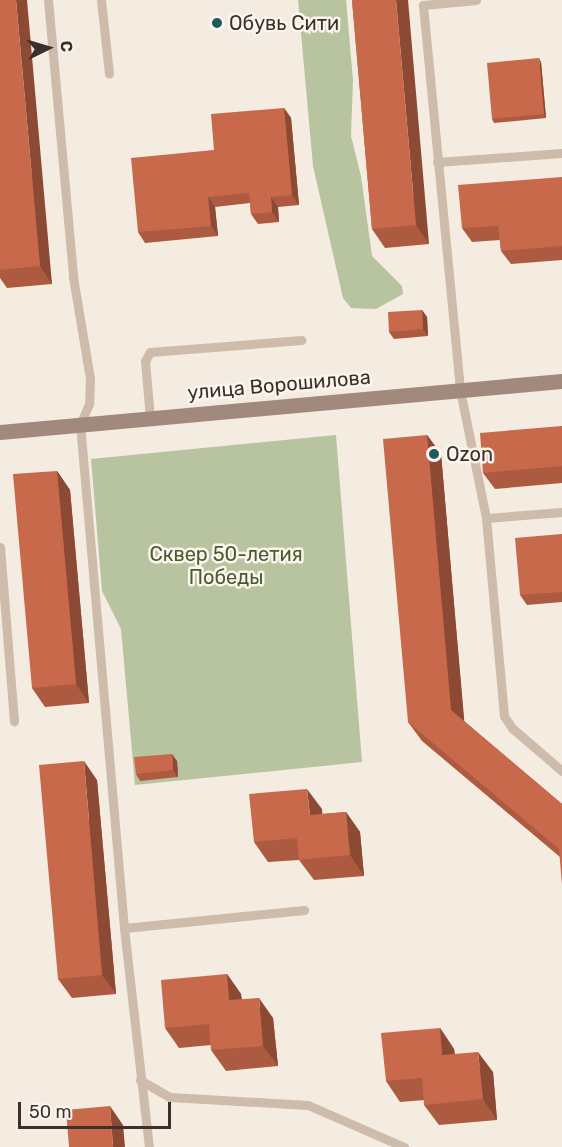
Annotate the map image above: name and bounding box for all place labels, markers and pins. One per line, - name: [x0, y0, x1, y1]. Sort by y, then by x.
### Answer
- place label: Обувь Сити: [229, 11, 339, 35]
- marker: Обувь Сити: [210, 16, 224, 30]
- place label: Ozon: [446, 442, 493, 466]
- marker: Ozon: [427, 447, 441, 461]

